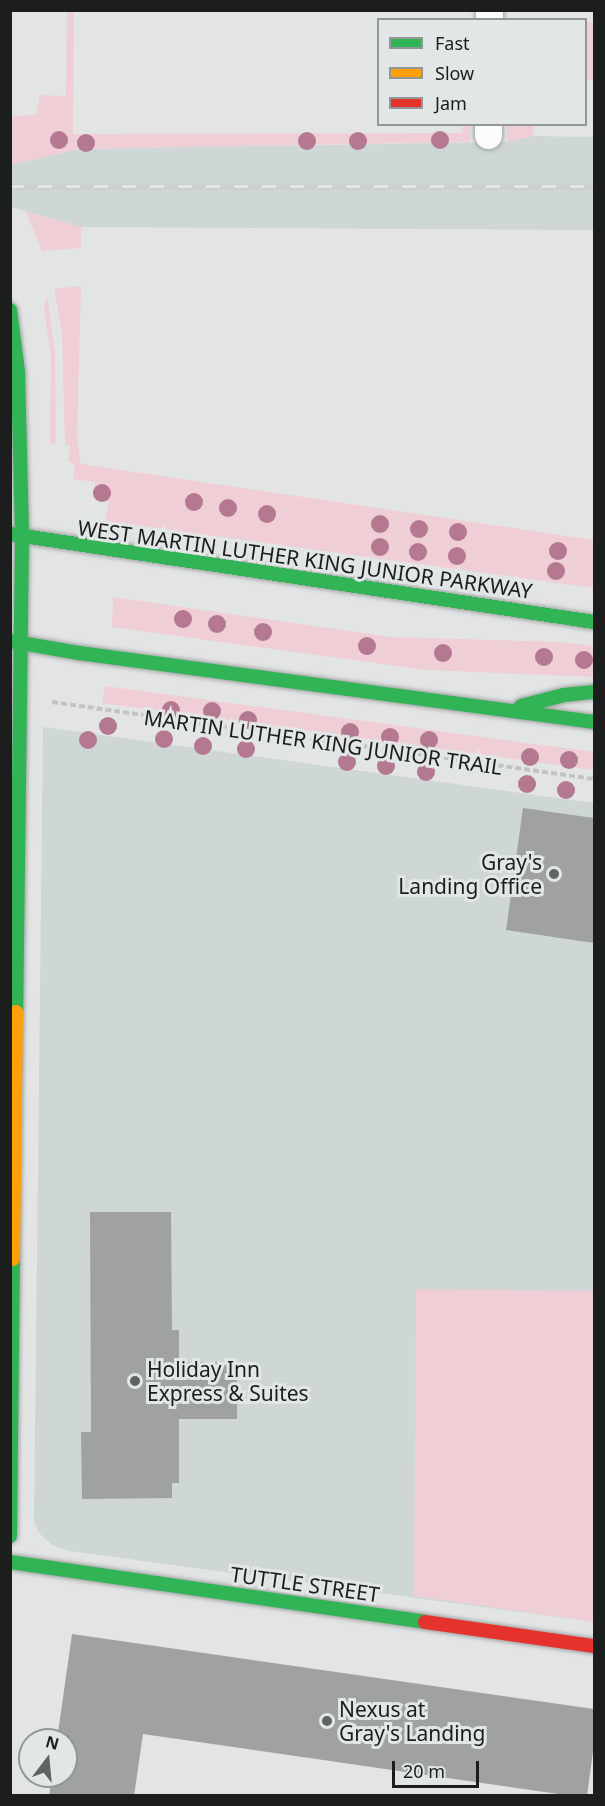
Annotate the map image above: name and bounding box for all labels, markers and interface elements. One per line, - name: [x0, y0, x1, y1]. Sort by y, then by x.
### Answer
- legend: [377, 18, 587, 126]
- text: Fast: [435, 31, 470, 55]
- text: Slow: [435, 61, 474, 85]
- text: Jam: [435, 91, 467, 115]
- street label: WEST MARTIN LUTHER KING JUNIOR PARKWAY: [76, 515, 534, 603]
- street label: MARTIN LUTHER KING JUNIOR TRAIL: [142, 704, 504, 780]
- place label: Gray's Landing Office: [398, 849, 542, 899]
- marker: Gray's Landing Office: [547, 867, 561, 881]
- place label: Holiday Inn Express & Suites: [147, 1356, 309, 1406]
- marker: Holiday Inn Express & Suites: [128, 1374, 142, 1388]
- street label: TUTTLE STREET: [229, 1561, 381, 1607]
- place label: Nexus at Gray's Landing: [339, 1696, 485, 1746]
- marker: Nexus at Gray's Landing: [320, 1714, 334, 1728]
- north arrow: [18, 1728, 78, 1788]
- text: N: [43, 1730, 62, 1755]
- scale bar: [395, 1749, 482, 1787]
- text: 20 m: [403, 1759, 445, 1783]

